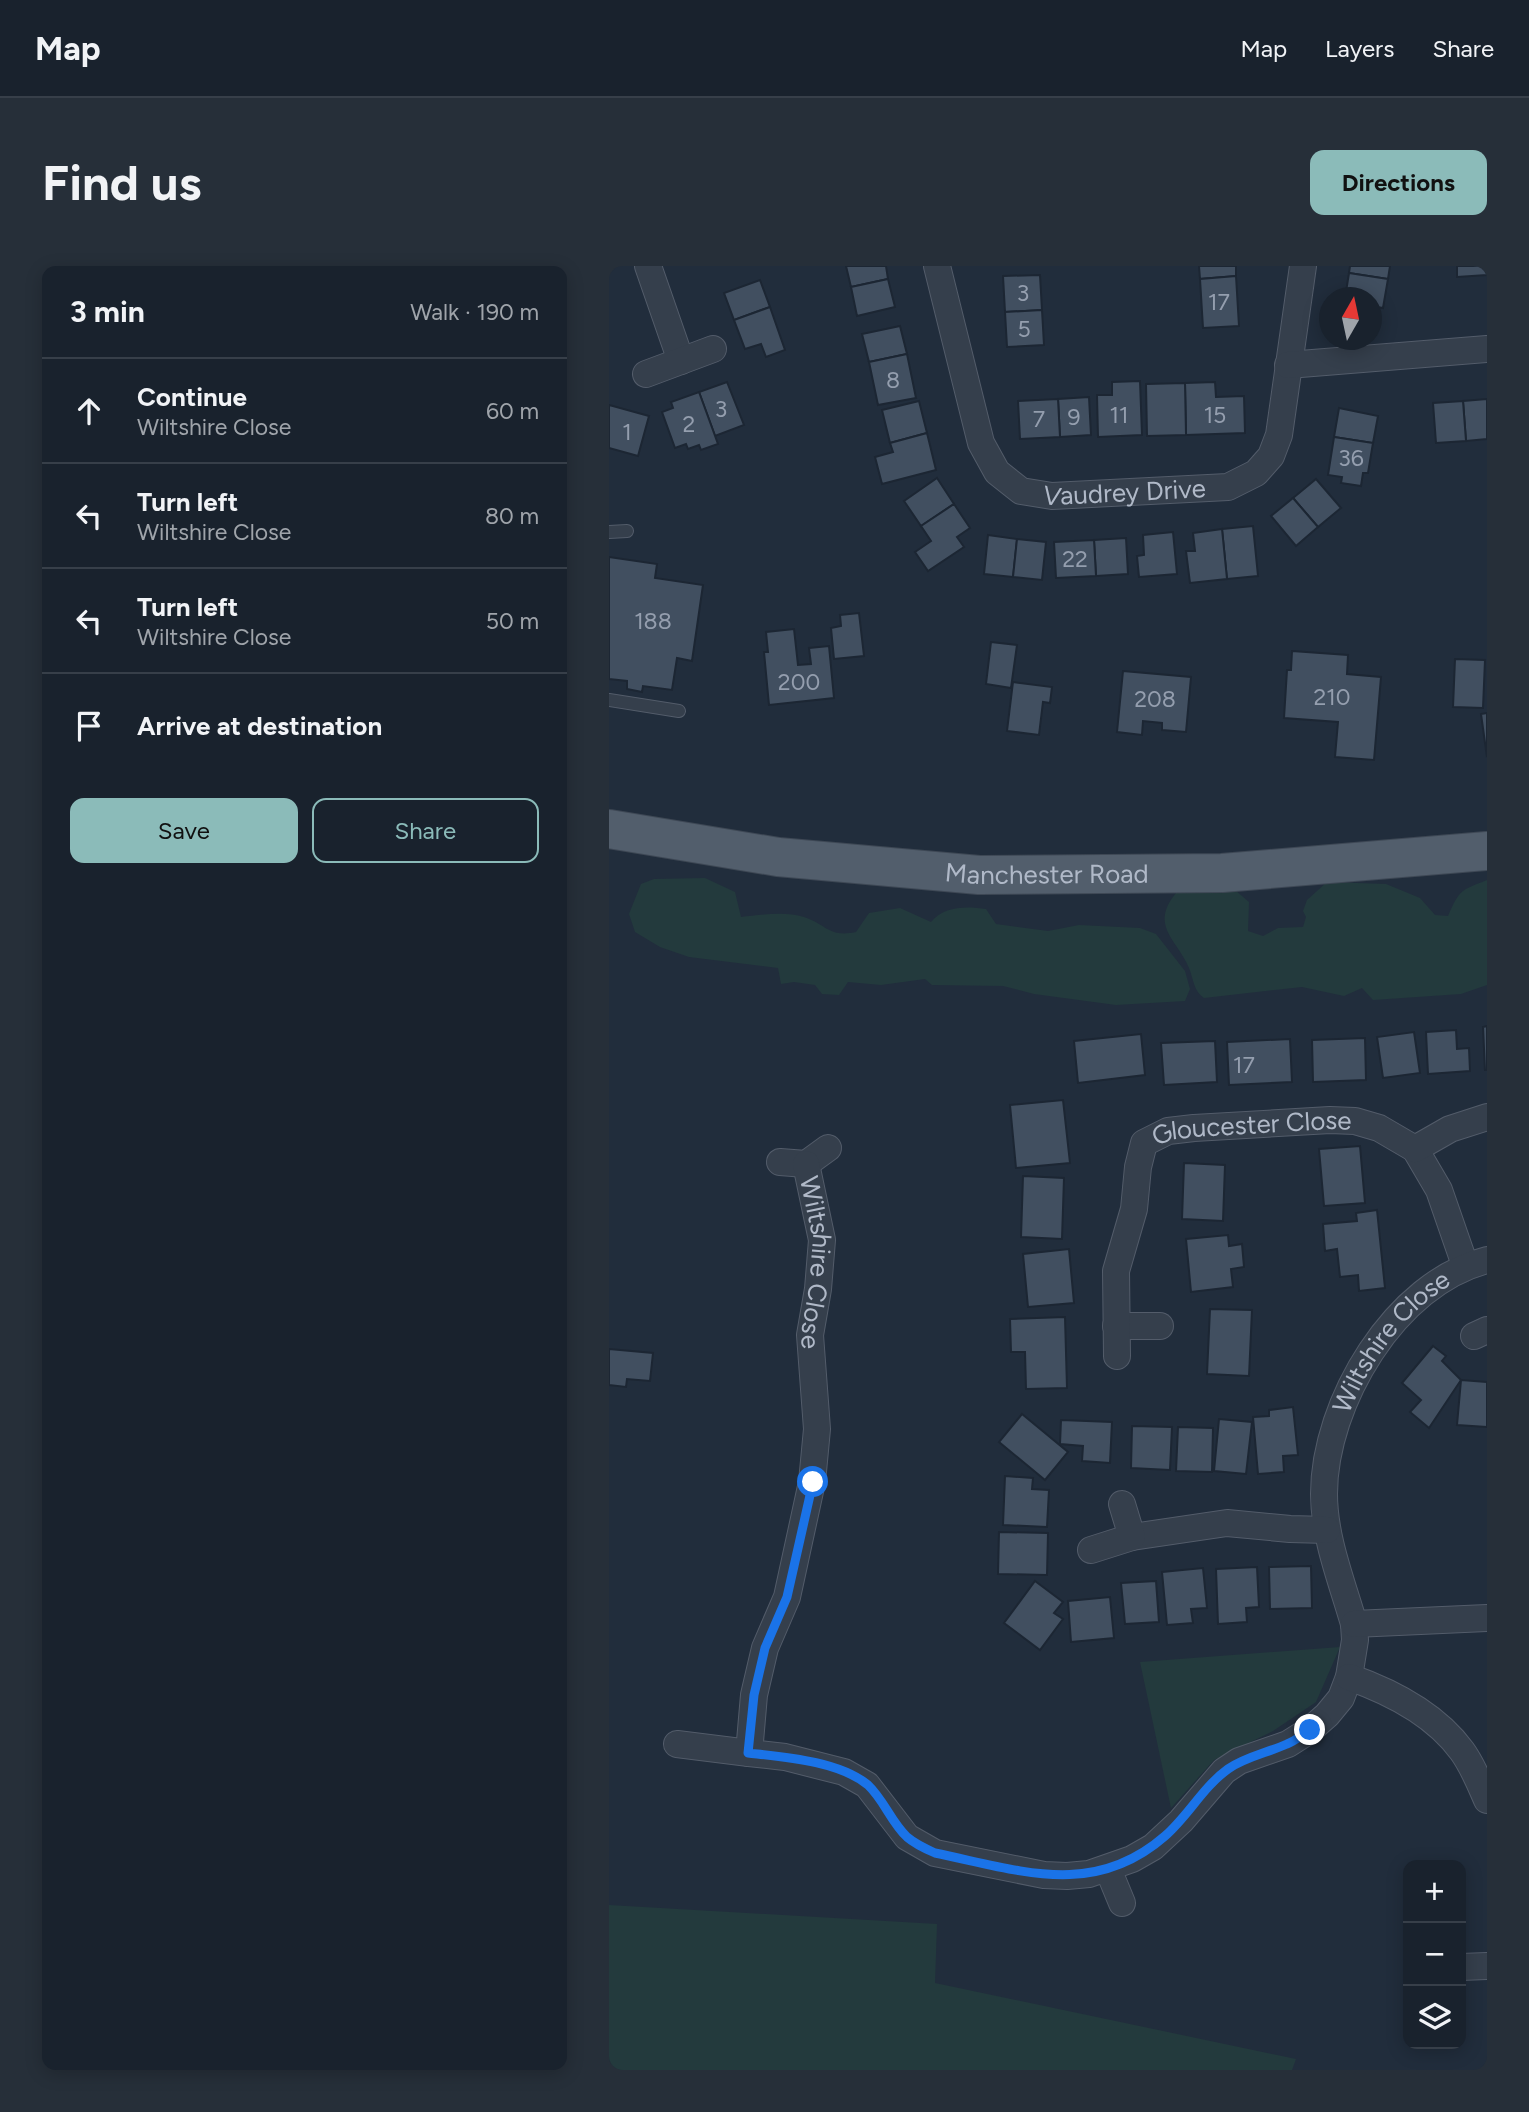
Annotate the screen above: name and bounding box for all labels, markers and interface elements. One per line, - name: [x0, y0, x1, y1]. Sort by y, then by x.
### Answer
- text: Map: [35, 29, 101, 68]
- text: Map: [1240, 34, 1287, 63]
- text: Layers: [1325, 34, 1394, 63]
- text: Share: [1432, 34, 1494, 63]
- button: Directions: [1310, 150, 1487, 215]
- text: Find us: [42, 153, 201, 212]
- house number: 3: [1017, 279, 1029, 307]
- north arrow: [1319, 287, 1382, 350]
- house number: 17: [1208, 288, 1230, 316]
- text: 3 min: [70, 293, 145, 330]
- text: Walk · 190 m: [410, 298, 539, 326]
- house number: 5: [1017, 315, 1031, 343]
- house number: 8: [886, 366, 900, 394]
- text: Continue: [137, 381, 247, 413]
- icon: ahead: [70, 392, 108, 430]
- house number: 3: [715, 395, 727, 423]
- text: 60 m: [486, 397, 539, 425]
- house number: 11: [1110, 401, 1129, 429]
- house number: 15: [1204, 401, 1226, 429]
- house number: 9: [1067, 403, 1081, 431]
- house number: 7: [1033, 405, 1045, 433]
- house number: 2: [683, 410, 695, 438]
- text: Wiltshire Close: [137, 413, 291, 441]
- house number: 1: [622, 418, 632, 446]
- house number: 36: [1338, 444, 1364, 472]
- street label: Vaudrey Drive: [1041, 472, 1207, 513]
- text: Turn left: [137, 486, 238, 518]
- icon: left: [70, 497, 108, 535]
- text: 80 m: [485, 502, 539, 530]
- text: Wiltshire Close: [137, 518, 291, 546]
- house number: 22: [1062, 545, 1088, 573]
- text: Turn left: [137, 591, 238, 623]
- icon: left: [70, 602, 108, 640]
- text: 50 m: [486, 607, 539, 635]
- house number: 188: [634, 607, 672, 635]
- text: Wiltshire Close: [137, 623, 291, 651]
- house number: 200: [778, 668, 820, 696]
- house number: 210: [1313, 683, 1351, 711]
- house number: 208: [1134, 685, 1176, 713]
- icon: arrive: [70, 707, 108, 745]
- text: Arrive at destination: [137, 710, 382, 742]
- button: Save: [70, 798, 298, 863]
- button: Share: [312, 798, 539, 863]
- street label: Manchester Road: [944, 856, 1149, 891]
- house number: 17: [1233, 1051, 1255, 1079]
- street label: Gloucester Close: [1146, 1104, 1352, 1153]
- street label: Wiltshire Close: [793, 1173, 838, 1350]
- street label: Wiltshire Close: [1325, 1263, 1455, 1417]
- route start: [797, 1466, 828, 1497]
- route end: [1294, 1714, 1325, 1745]
- map controls: [1403, 1860, 1466, 2049]
- button: +: [1403, 1860, 1466, 1923]
- button: −: [1403, 1923, 1466, 1986]
- button: layers: [1403, 1986, 1466, 2049]

